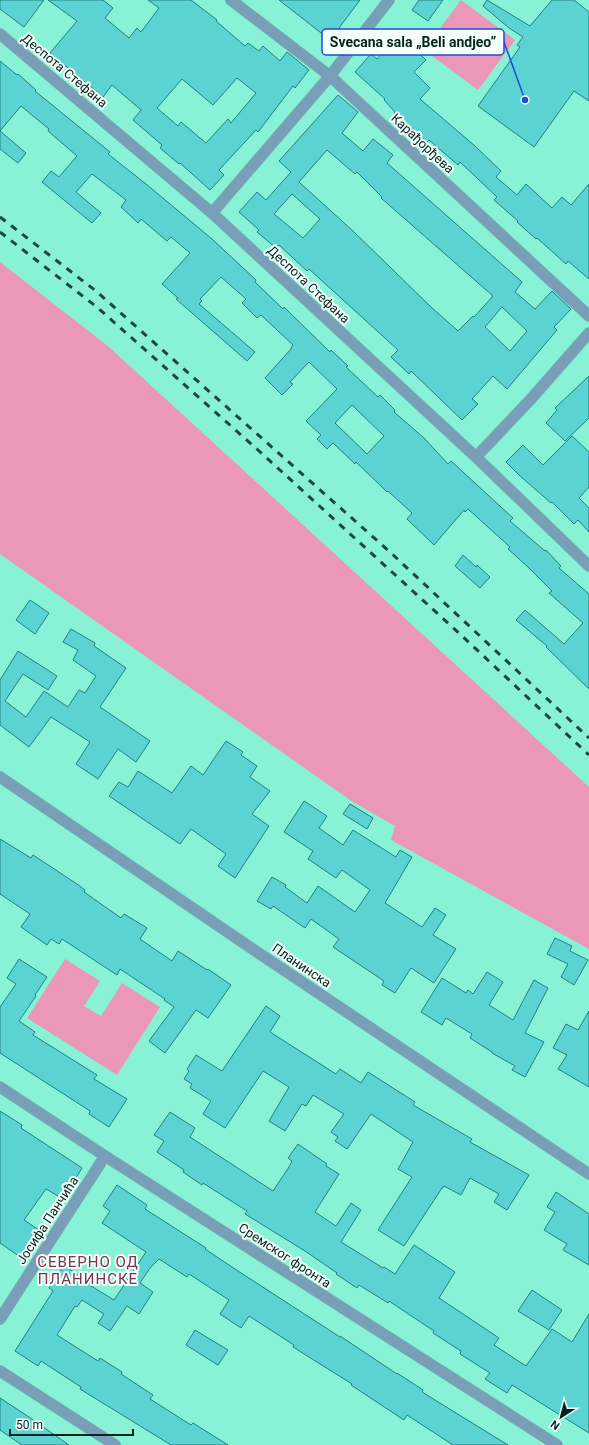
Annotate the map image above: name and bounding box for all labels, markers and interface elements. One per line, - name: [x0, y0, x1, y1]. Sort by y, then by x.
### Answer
- callout: Svecana sala „Beli andjeo”: [322, 29, 504, 55]
- street label: Деспота Стефана: [19, 30, 110, 110]
- text: Svecana sala „Beli andjeo”: [330, 34, 497, 50]
- street label: Карађорђева: [388, 111, 457, 176]
- street label: Деспота Стефана: [264, 242, 353, 326]
- street label: Планинска: [270, 940, 334, 990]
- street label: Јосифа Панчића: [13, 1174, 81, 1267]
- street label: Сремског фронта: [236, 1220, 334, 1291]
- district label: СЕВЕРНО ОД ПЛАНИНСКЕ: [37, 1253, 139, 1288]
- north arrow: [541, 1397, 581, 1437]
- scale bar: [10, 1411, 133, 1437]
- text: N: [548, 1417, 562, 1432]
- text: 50 m: [16, 1418, 43, 1432]

